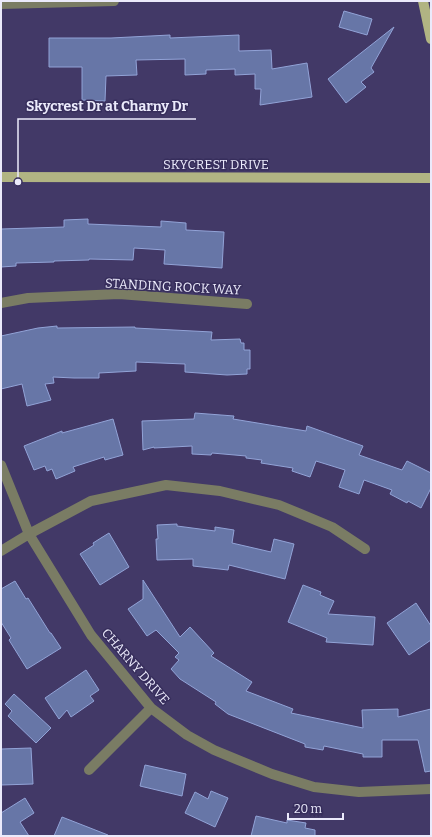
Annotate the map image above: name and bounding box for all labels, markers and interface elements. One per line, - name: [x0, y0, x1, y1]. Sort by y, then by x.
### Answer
- callout: Skycrest Dr at Charny Dr: [18, 93, 196, 119]
- text: Skycrest Dr at Charny Dr: [26, 98, 188, 115]
- street label: SKYCREST DRIVE: [163, 157, 269, 172]
- street label: STANDING ROCK WAY: [105, 275, 242, 298]
- street label: CHARNY DRIVE: [99, 625, 173, 707]
- scale bar: [288, 795, 343, 821]
- text: 20 m: [294, 802, 323, 816]

